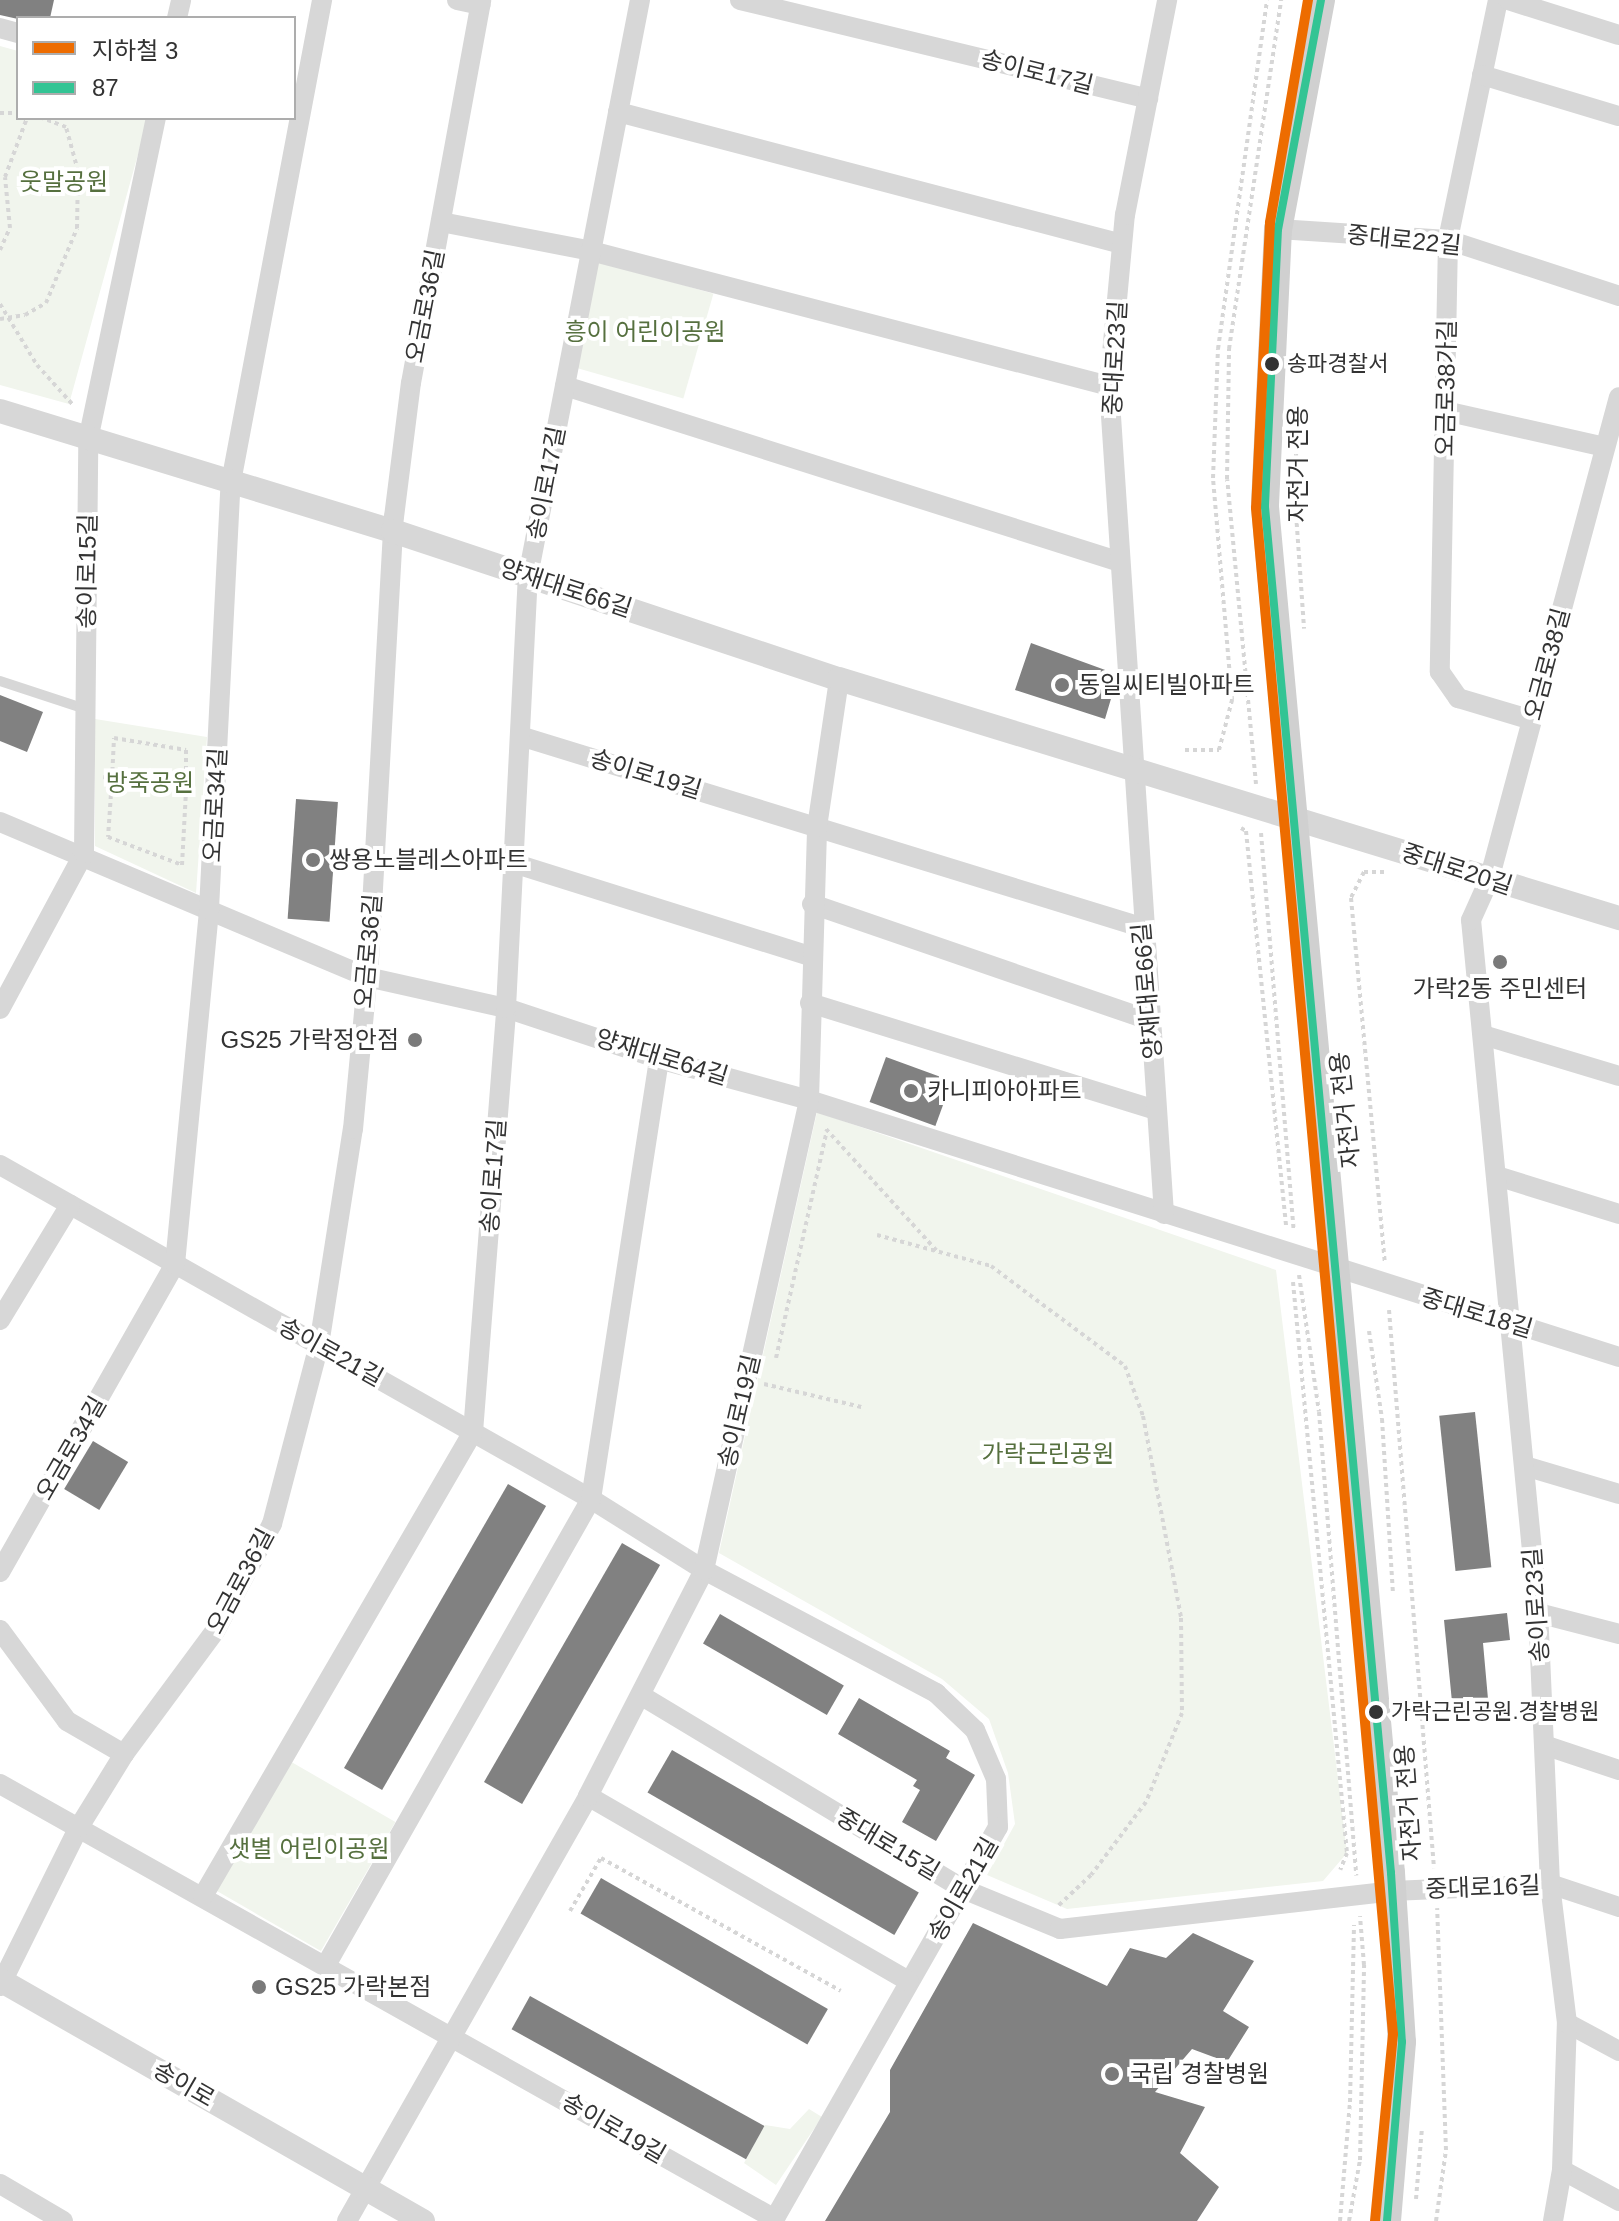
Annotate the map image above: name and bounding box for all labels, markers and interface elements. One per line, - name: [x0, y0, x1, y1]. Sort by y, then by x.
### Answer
- legend: [16, 16, 296, 120]
- text: 지하철 3: [92, 37, 178, 64]
- street label: 송이로17길: [978, 44, 1096, 100]
- text: 87: [92, 74, 119, 101]
- park label: 웃말공원: [20, 168, 108, 196]
- street label: 중대로22길: [1345, 220, 1463, 260]
- street label: 오금로36길: [400, 247, 450, 365]
- street label: 중대로23길: [1098, 300, 1132, 416]
- park label: 흥이 어린이공원: [564, 318, 726, 346]
- street label: 오금로38가길: [1430, 319, 1462, 457]
- place label: 송파경찰서: [1287, 351, 1388, 377]
- marker: 송파경찰서: [1264, 356, 1280, 372]
- street label: 자전거 전용: [1284, 405, 1312, 523]
- street label: 송이로17길: [521, 424, 571, 542]
- street label: 송이로15길: [72, 513, 102, 629]
- street label: 양재대로66길: [496, 553, 636, 623]
- street label: 오금로38길: [1518, 605, 1576, 723]
- place label: 동일씨티빌아파트: [1078, 671, 1255, 699]
- marker: 동일씨티빌아파트: [1053, 676, 1071, 694]
- street label: 송이로19길: [587, 743, 705, 805]
- street label: 오금로34길: [198, 747, 232, 863]
- park label: 방죽공원: [106, 769, 194, 797]
- street label: 중대로20길: [1398, 838, 1516, 900]
- place label: 쌍용노블레스아파트: [329, 846, 528, 874]
- marker: 쌍용노블레스아파트: [304, 851, 322, 869]
- street label: 오금로36길: [349, 892, 387, 1010]
- street label: 양재대로66길: [1127, 921, 1167, 1061]
- marker: 가락2동 주민센터: [1491, 953, 1509, 971]
- place label: 가락2동 주민센터: [1413, 975, 1587, 1003]
- street label: 양재대로64길: [592, 1023, 732, 1091]
- place label: GS25 가락정안점: [221, 1026, 399, 1054]
- marker: GS25 가락정안점: [406, 1031, 424, 1049]
- street label: 자전거 전용: [1325, 1050, 1365, 1170]
- place label: 카니피아아파트: [927, 1077, 1082, 1105]
- marker: 카니피아아파트: [902, 1082, 920, 1100]
- street label: 송이로17길: [475, 1118, 511, 1234]
- street label: 중대로18길: [1418, 1282, 1536, 1344]
- street label: 송이로21길: [274, 1312, 388, 1392]
- street label: 송이로19길: [712, 1352, 766, 1470]
- street label: 오금로34길: [30, 1391, 112, 1505]
- park label: 가락근린공원: [982, 1440, 1114, 1468]
- street label: 오금로36길: [200, 1523, 280, 1639]
- street label: 송이로23길: [1518, 1547, 1554, 1663]
- place label: 가락근린공원.경찰병원: [1391, 1699, 1600, 1725]
- marker: 가락근린공원.경찰병원: [1368, 1704, 1384, 1720]
- street label: 자전거 전용: [1390, 1744, 1426, 1862]
- street label: 중대로15길: [831, 1802, 945, 1886]
- street label: 송이로21길: [922, 1832, 1004, 1946]
- park label: 샛별 어린이공원: [228, 1835, 390, 1863]
- street label: 중대로16길: [1425, 1871, 1541, 1903]
- place label: GS25 가락본점: [275, 1973, 431, 2001]
- marker: GS25 가락본점: [250, 1978, 268, 1996]
- street label: 송이로: [148, 2055, 220, 2113]
- place label: 국립 경찰병원: [1130, 2060, 1269, 2088]
- marker: 국립 경찰병원: [1101, 2063, 1123, 2085]
- street label: 송이로19길: [557, 2087, 671, 2169]

